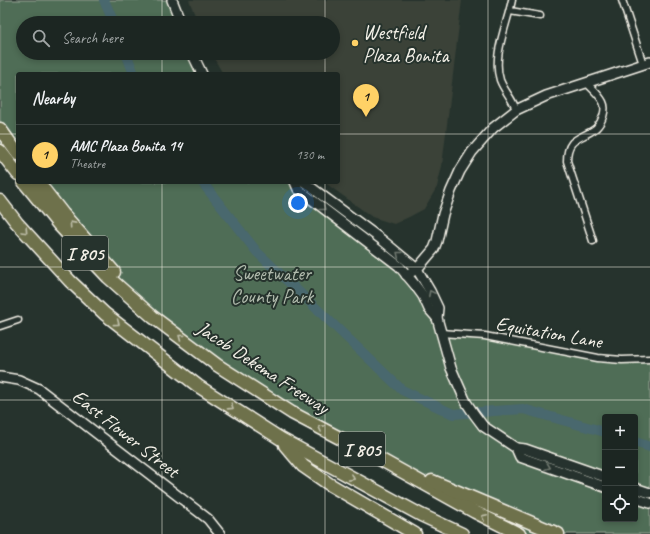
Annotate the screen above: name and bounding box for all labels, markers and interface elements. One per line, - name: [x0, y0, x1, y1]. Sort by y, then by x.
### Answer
- search box: [16, 16, 340, 60]
- place label: Westfield Plaza Bonita: [363, 20, 450, 68]
- icon: search: [30, 27, 52, 49]
- text: Search here: [62, 29, 123, 48]
- marker: Westfield Plaza Bonita: [350, 38, 360, 48]
- pin: 1: [353, 84, 379, 117]
- text: Nearby: [32, 88, 75, 109]
- text: AMC Plaza Bonita 14: [70, 137, 182, 156]
- text: 1: [42, 147, 48, 163]
- text: 130 m: [296, 147, 324, 163]
- text: Theatre: [70, 156, 105, 172]
- your location: [288, 193, 308, 213]
- one-way arrow: [318, 203, 325, 210]
- one-way arrow: [69, 222, 76, 229]
- one-way arrow: [20, 227, 27, 234]
- road number: I 805: [62, 236, 108, 270]
- one-way arrow: [397, 252, 404, 259]
- park label: Sweetwater County Park: [231, 261, 315, 309]
- one-way arrow: [428, 289, 435, 297]
- street label: Equitation Lane: [494, 311, 605, 354]
- street label: Jacob Dekema Freeway: [191, 315, 335, 421]
- one-way arrow: [112, 318, 119, 325]
- one-way arrow: [178, 335, 185, 342]
- street label: East Flower Street: [67, 384, 186, 484]
- one-way arrow: [227, 402, 234, 410]
- map controls: [602, 414, 638, 522]
- button: +: [602, 414, 638, 450]
- one-way arrow: [317, 425, 325, 433]
- road number: I 805: [339, 432, 385, 466]
- button: −: [602, 450, 638, 486]
- one-way arrow: [544, 462, 551, 470]
- one-way arrow: [348, 473, 355, 481]
- button: locate: [602, 486, 638, 522]
- one-way arrow: [481, 514, 488, 522]

